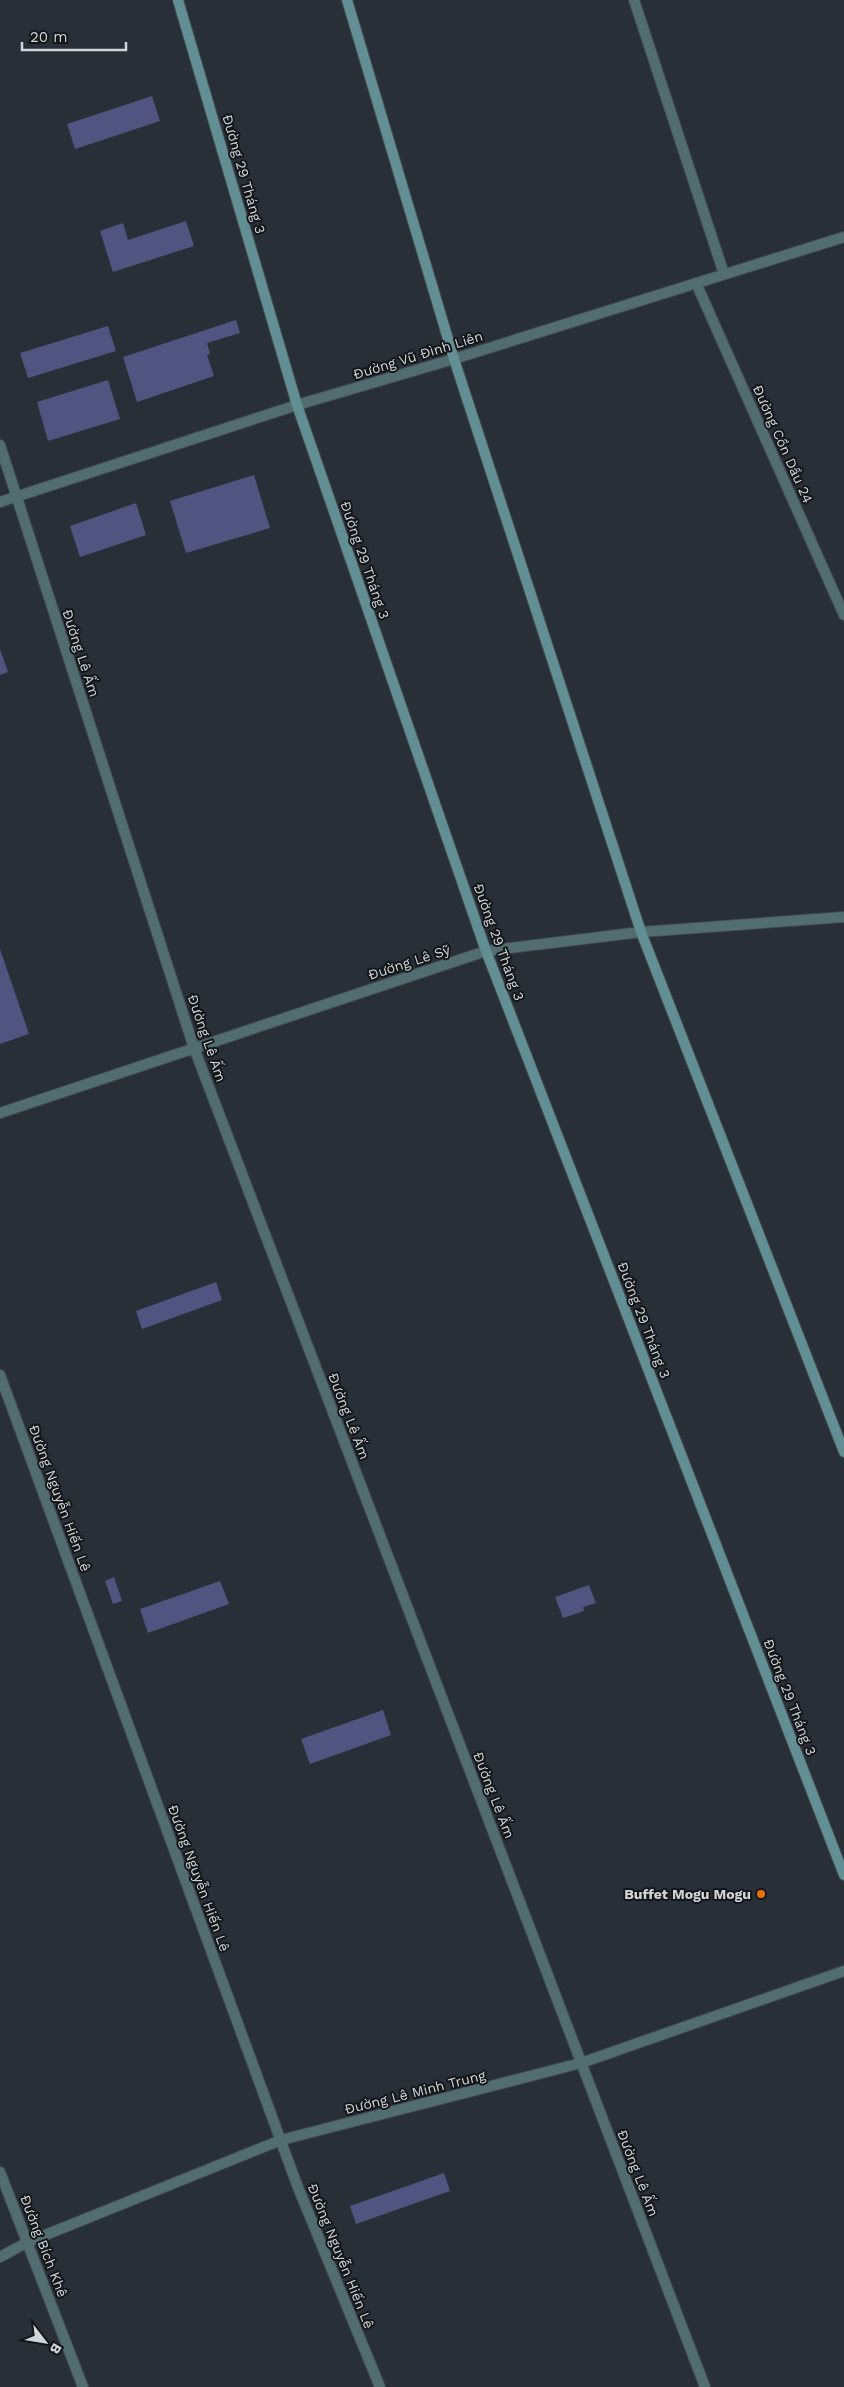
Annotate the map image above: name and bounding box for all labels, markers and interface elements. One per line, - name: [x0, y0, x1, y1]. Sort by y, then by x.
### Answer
- scale bar: [22, 20, 126, 52]
- text: 20 m: [30, 28, 68, 46]
- street label: Đường 29 Tháng 3: [219, 113, 269, 235]
- street label: Đường Vũ Đình Liên: [351, 328, 485, 382]
- street label: Đường Cồn Dầu 24: [750, 383, 816, 505]
- street label: Đường 29 Tháng 3: [337, 499, 393, 621]
- street label: Đường Lê Ấm: [59, 607, 104, 699]
- street label: Đường 29 Tháng 3: [470, 881, 528, 1003]
- street label: Đường Lê Sỹ: [366, 941, 453, 983]
- street label: Đường Lê Ấm: [185, 992, 230, 1084]
- street label: Đường 29 Tháng 3: [614, 1260, 674, 1380]
- street label: Đường Lê Ấm: [325, 1370, 374, 1461]
- street label: Đường Nguyễn Hiến Lê: [26, 1422, 94, 1574]
- street label: Đường 29 Tháng 3: [760, 1637, 820, 1757]
- street label: Đường Lê Ấm: [470, 1749, 519, 1840]
- street label: Đường Nguyễn Hiến Lê: [165, 1802, 233, 1954]
- place label: Buffet Mogu Mogu: [624, 1886, 751, 1902]
- marker: Buffet Mogu Mogu: [755, 1888, 767, 1900]
- street label: Đường Lê Minh Trung: [343, 2067, 488, 2117]
- street label: Đường Lê Ấm: [614, 2127, 663, 2218]
- street label: Đường Nguyễn Hiến Lê: [305, 2181, 377, 2331]
- street label: Đường Bích Khê: [17, 2193, 71, 2299]
- north arrow: [20, 2317, 70, 2367]
- text: B: [47, 2340, 65, 2357]

